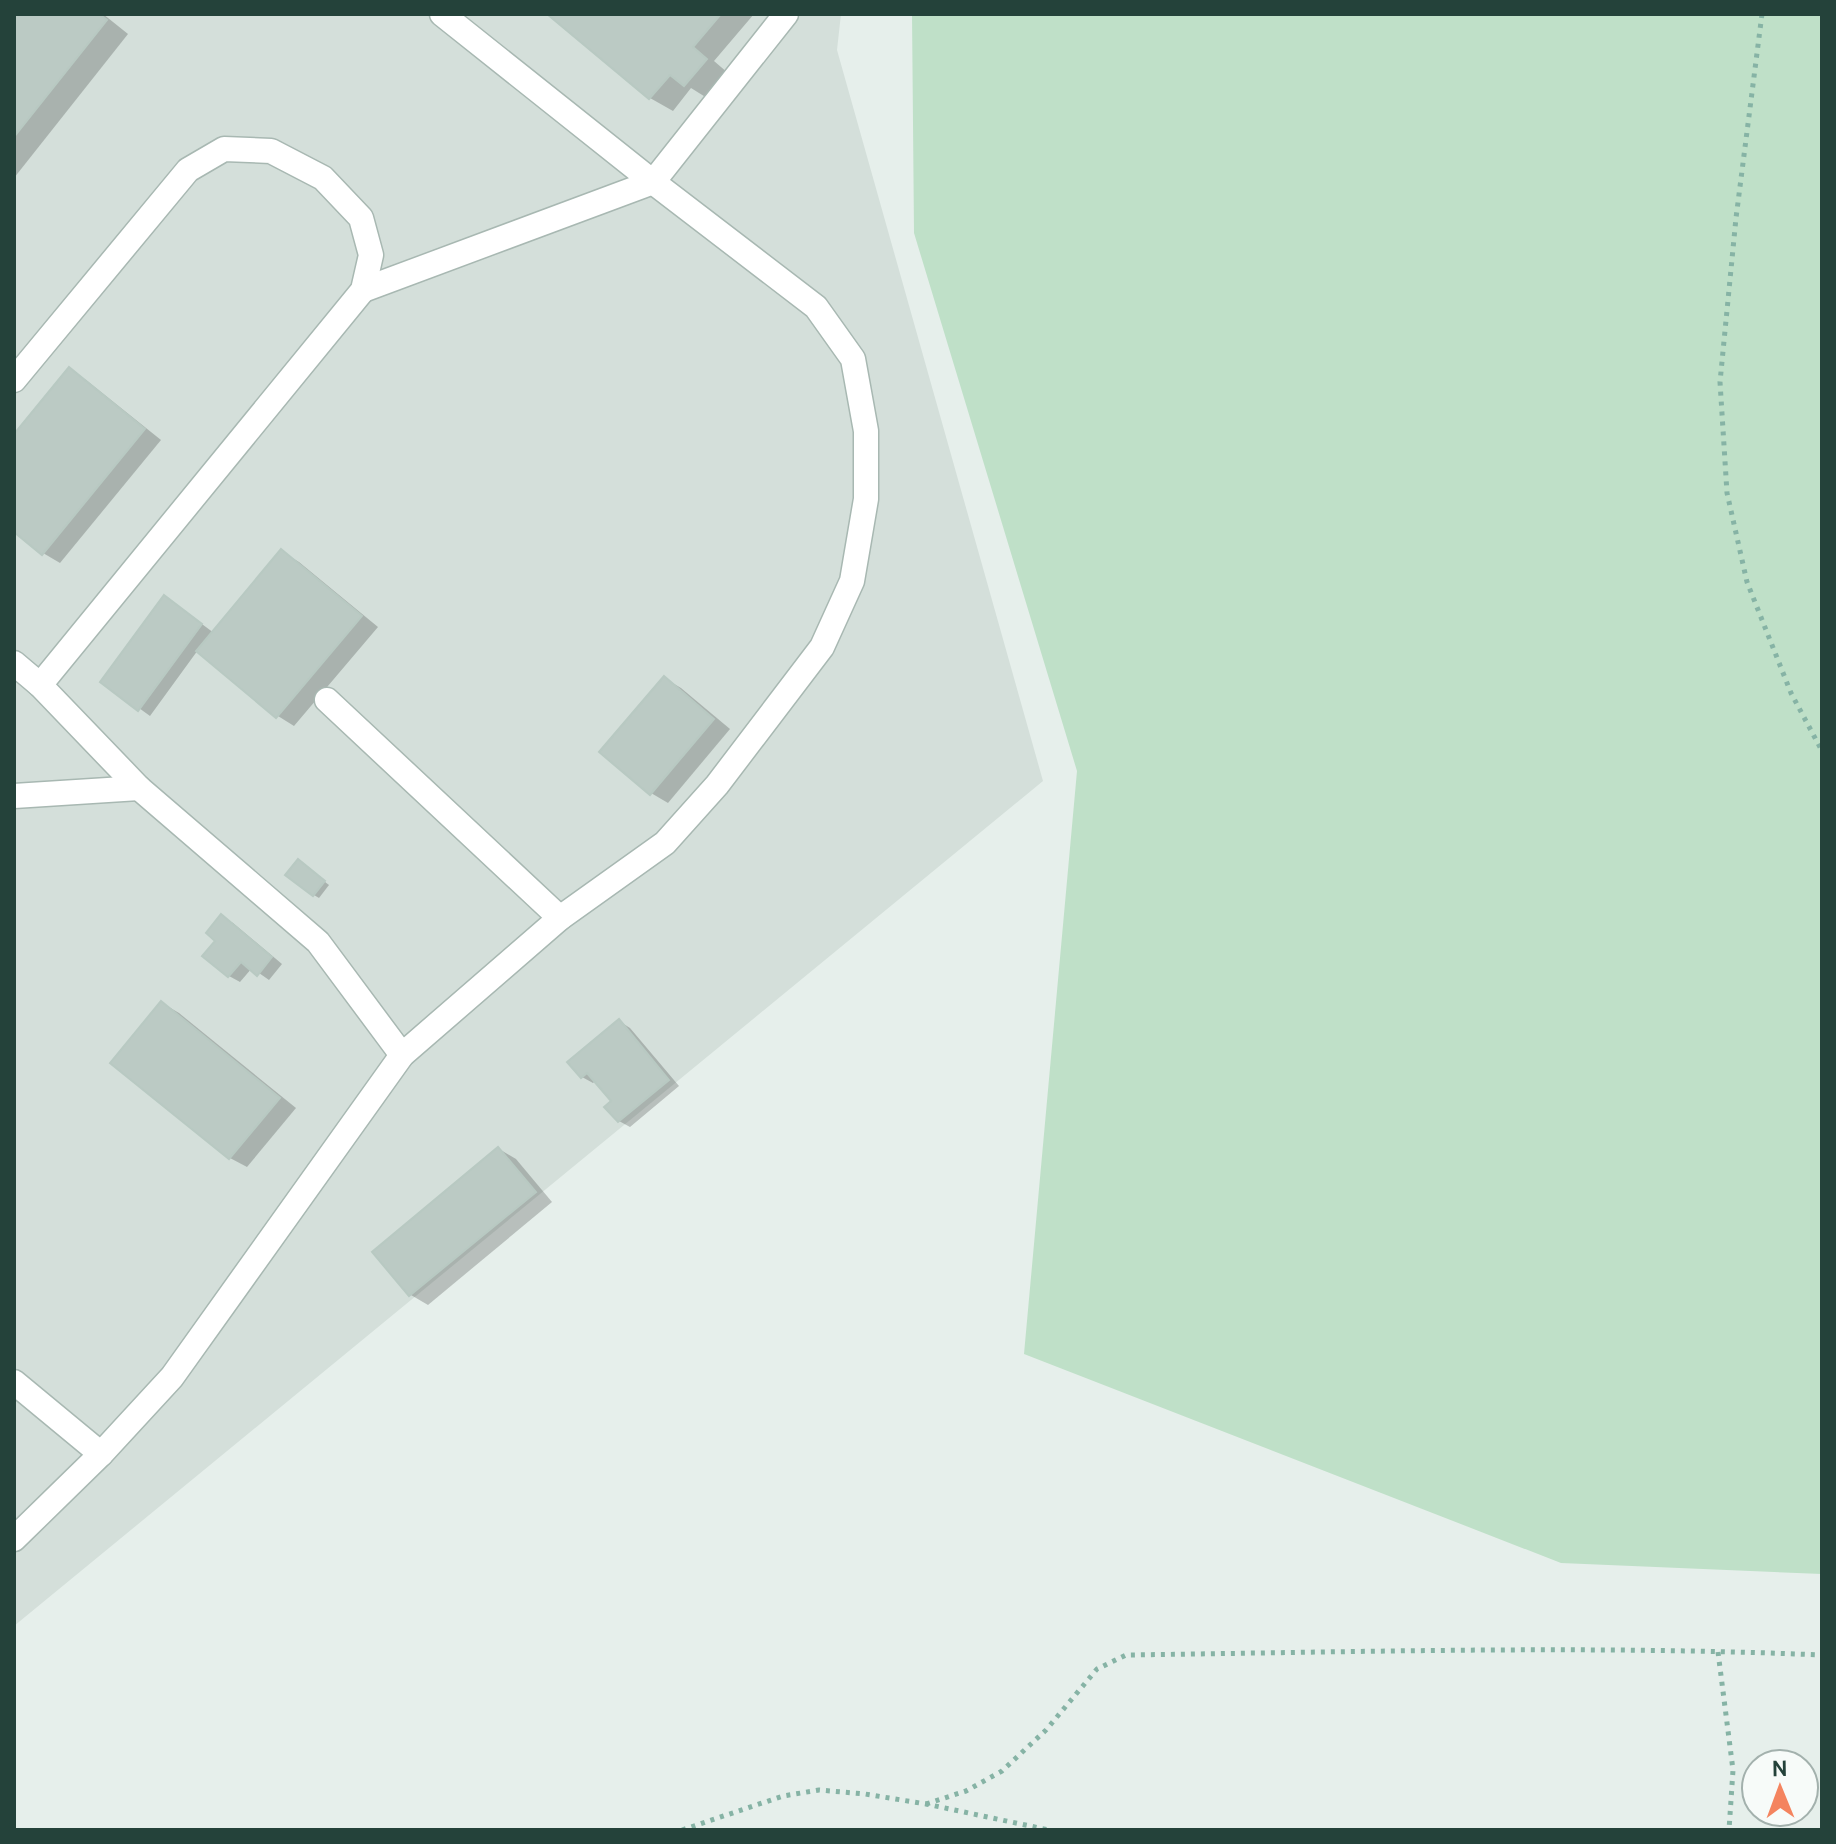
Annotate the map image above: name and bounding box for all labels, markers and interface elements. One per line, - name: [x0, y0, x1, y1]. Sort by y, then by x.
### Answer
- north arrow: [1740, 1748, 1820, 1828]
- text: N: [1772, 1755, 1788, 1782]

